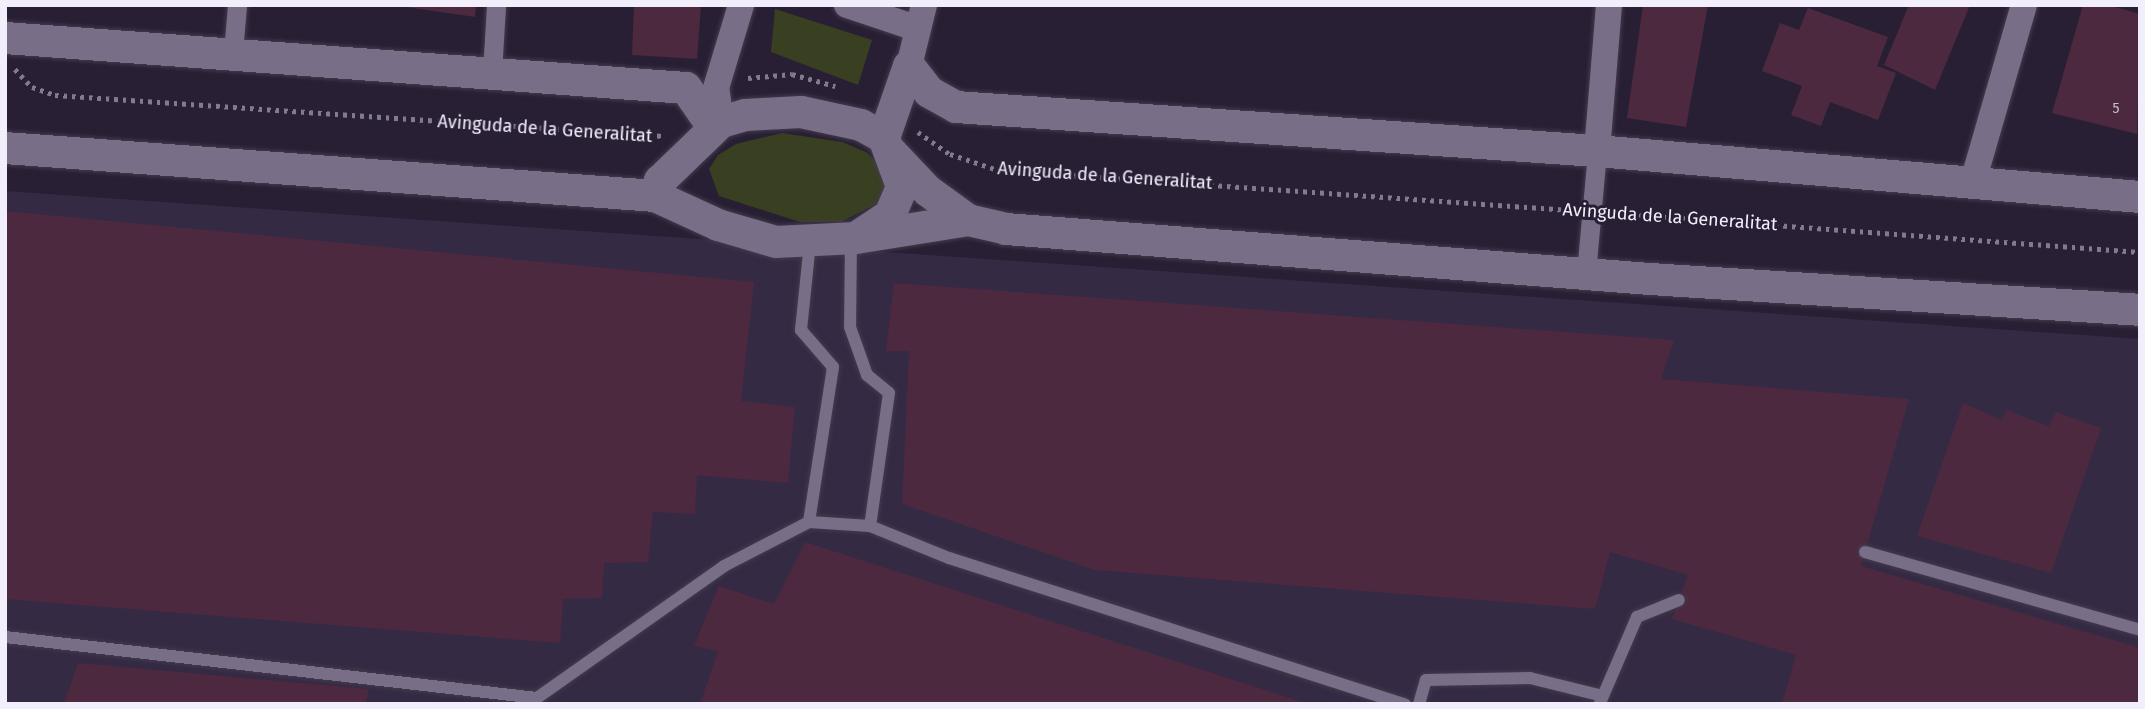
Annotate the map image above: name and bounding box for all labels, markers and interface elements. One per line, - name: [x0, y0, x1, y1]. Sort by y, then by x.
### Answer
- house number: 5: [2112, 101, 2120, 117]
- street label: Avinguda de la Generalitat: [437, 111, 653, 147]
- street label: Avinguda de la Generalitat: [997, 158, 1213, 194]
- street label: Avinguda de la Generalitat: [1562, 199, 1778, 235]

